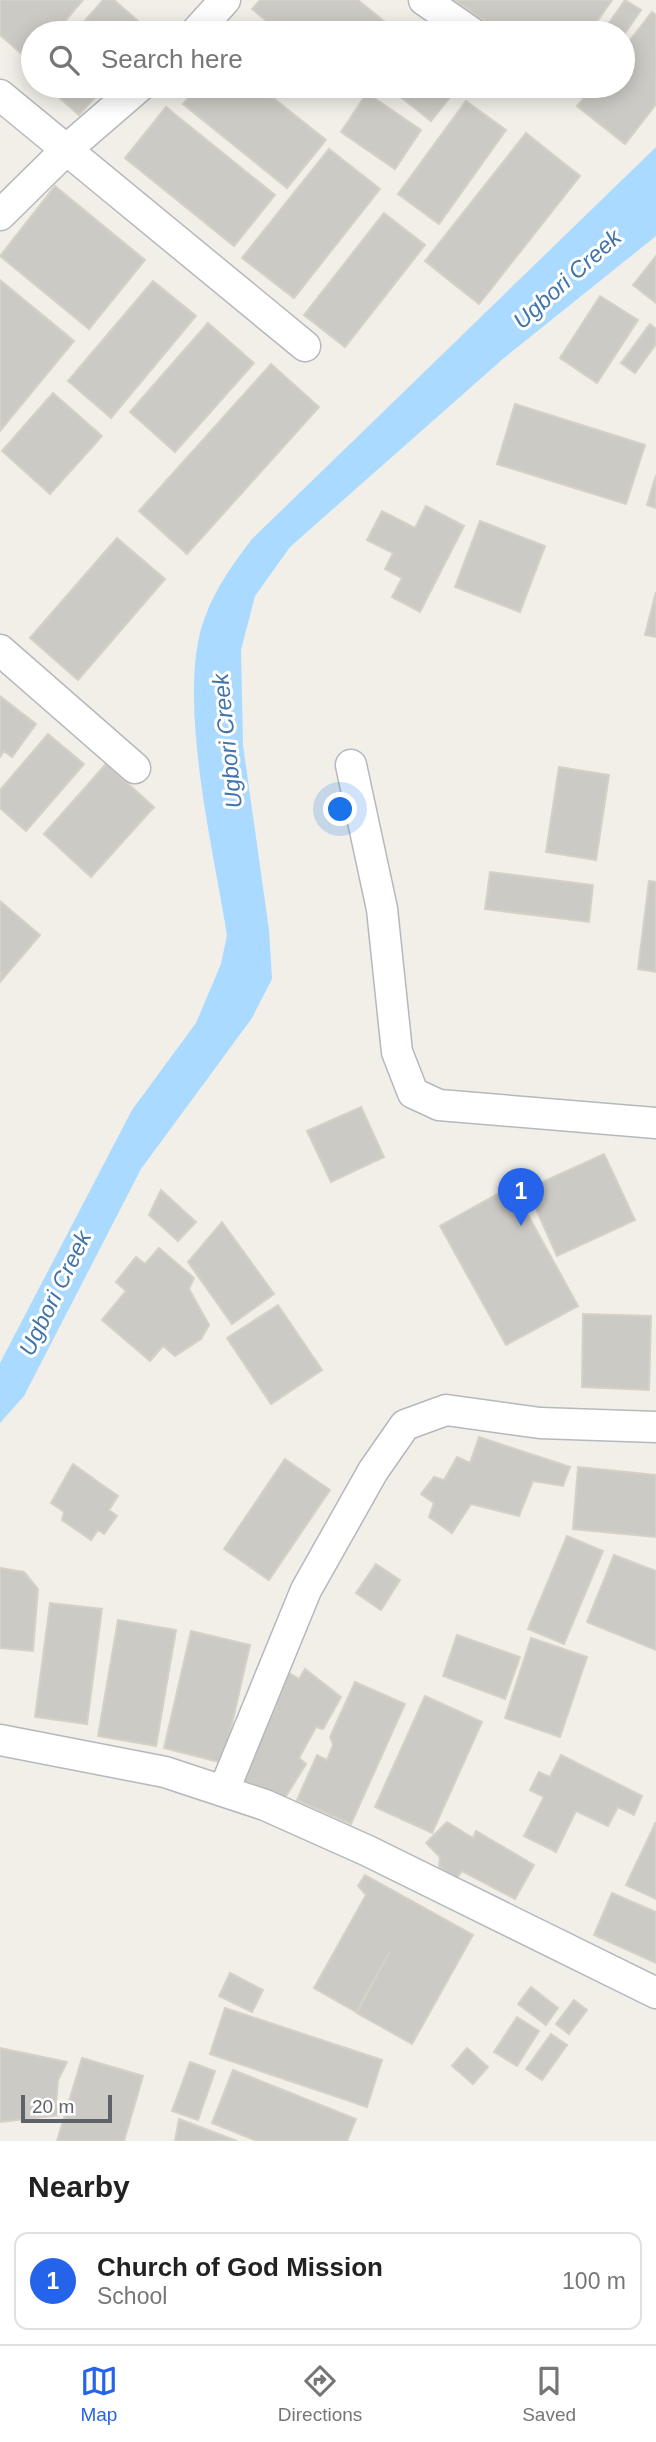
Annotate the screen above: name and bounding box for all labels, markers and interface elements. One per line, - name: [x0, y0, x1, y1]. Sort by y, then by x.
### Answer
- search box: [21, 21, 635, 98]
- icon: search: [45, 41, 83, 79]
- text: Search here: [101, 44, 243, 74]
- water label: Ugbori Creek: [508, 223, 627, 334]
- water label: Ugbori Creek: [207, 671, 247, 810]
- your location: [323, 792, 357, 826]
- pin: 1: [498, 1168, 544, 1226]
- water label: Ugbori Creek: [14, 1225, 97, 1360]
- scale bar: [21, 2092, 112, 2124]
- text: 20 m: [32, 2096, 74, 2117]
- text: Nearby: [28, 2170, 130, 2203]
- text: Church of God Mission: [97, 2252, 383, 2282]
- text: 1: [47, 2268, 59, 2294]
- text: 100 m: [562, 2268, 626, 2294]
- text: School: [97, 2283, 167, 2309]
- tab: Map: [80, 2362, 118, 2426]
- tab: Directions: [278, 2362, 362, 2426]
- tab: Saved: [522, 2362, 576, 2426]

